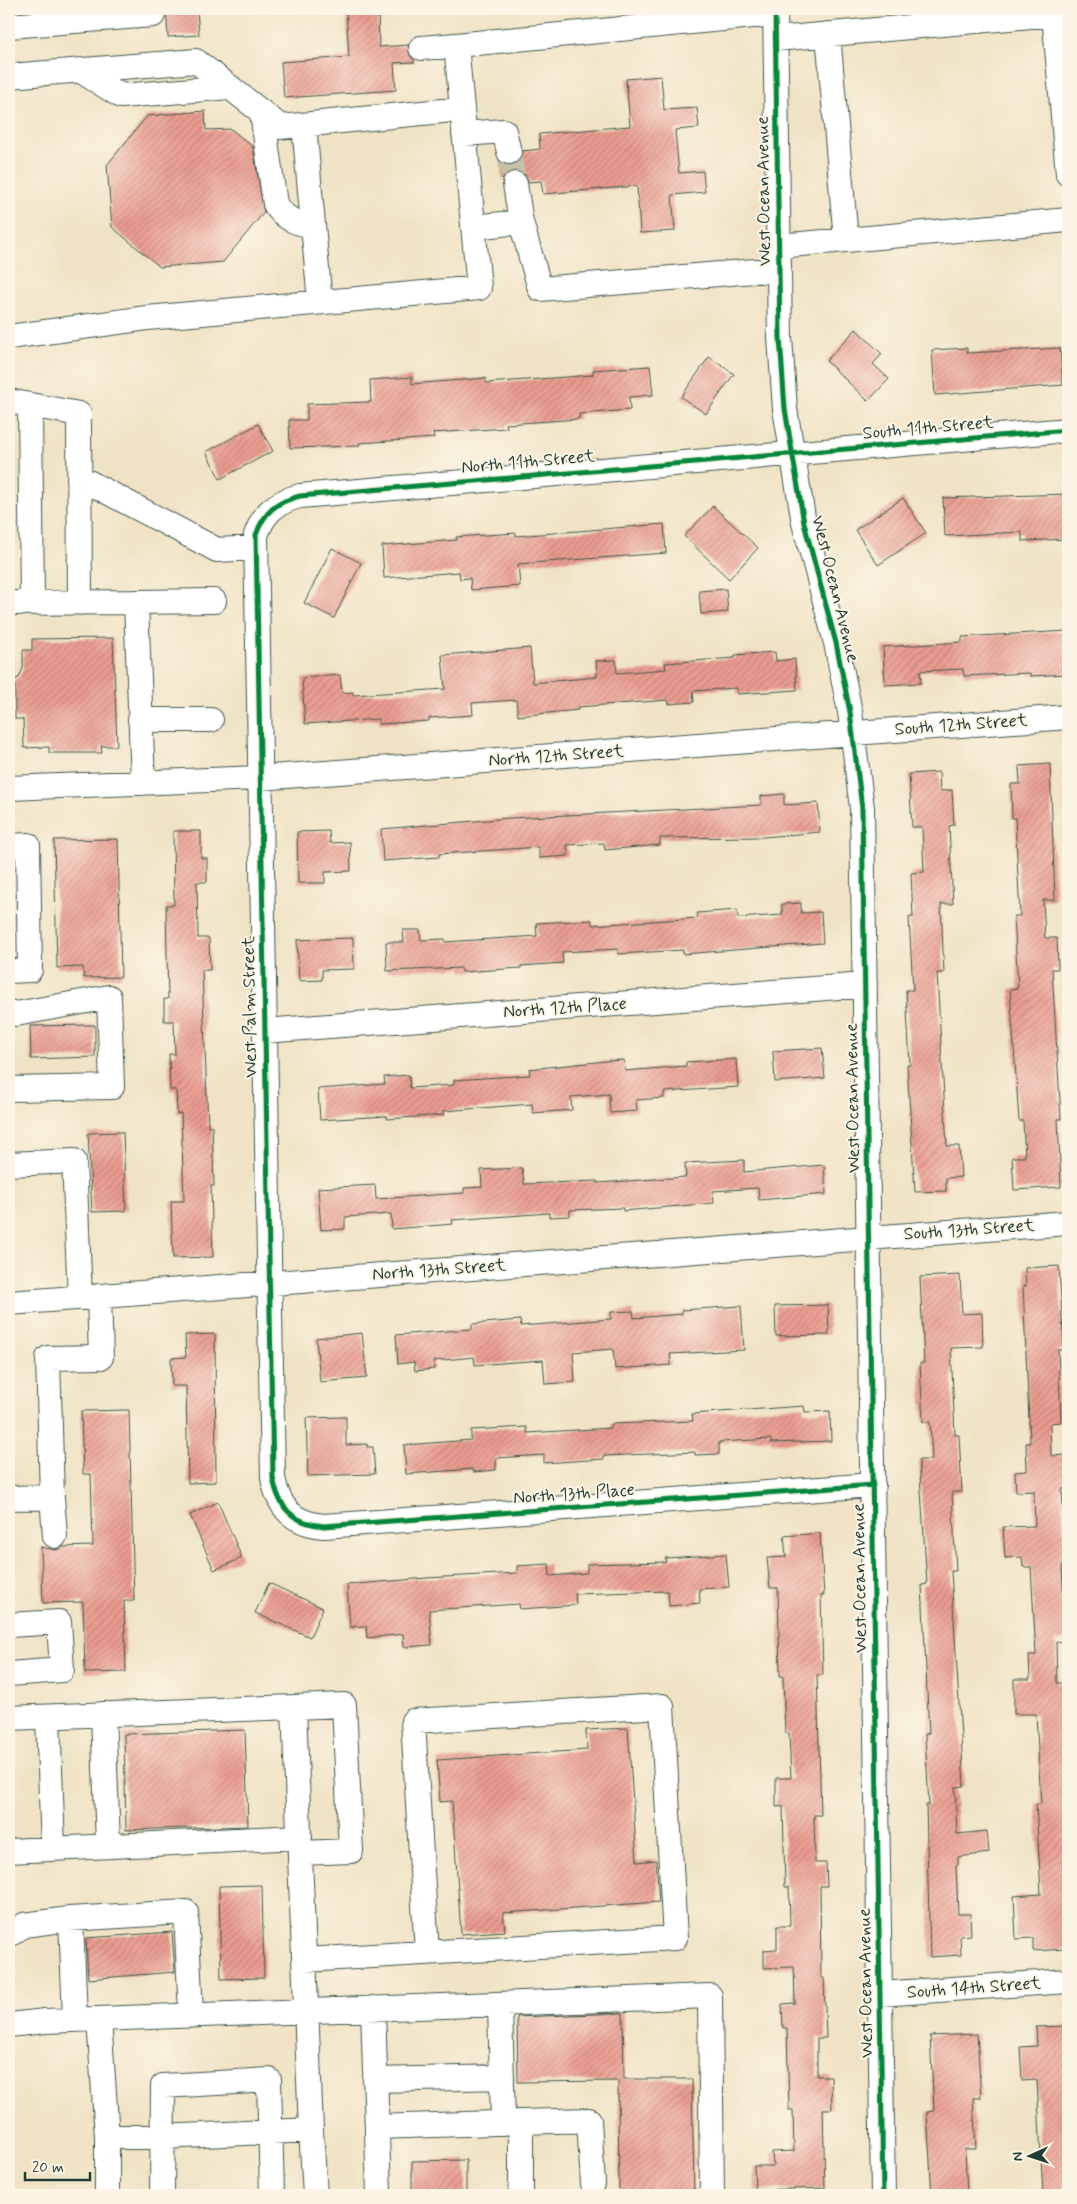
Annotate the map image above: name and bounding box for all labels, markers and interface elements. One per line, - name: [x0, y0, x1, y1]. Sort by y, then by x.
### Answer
- street label: West Ocean Avenue: [751, 116, 777, 266]
- street label: South 11th Street: [862, 410, 995, 446]
- street label: North 11th Street: [460, 444, 596, 480]
- street label: West Ocean Avenue: [805, 513, 865, 665]
- street label: South 12th Street: [894, 708, 1029, 742]
- street label: North 12th Street: [487, 739, 625, 773]
- street label: West Palm Street: [237, 936, 263, 1078]
- street label: North 12th Place: [502, 992, 628, 1024]
- street label: West Ocean Avenue: [840, 1023, 866, 1173]
- street label: South 13th Street: [903, 1213, 1036, 1247]
- street label: North 13th Street: [371, 1253, 507, 1287]
- street label: North 13th Place: [512, 1478, 636, 1510]
- street label: West Ocean Avenue: [847, 1503, 873, 1653]
- street label: West Ocean Avenue: [853, 1908, 879, 2058]
- street label: South 14th Street: [906, 1971, 1042, 2005]
- north arrow: [1004, 2132, 1054, 2182]
- scale bar: [25, 2149, 90, 2181]
- text: N: [1009, 2151, 1027, 2162]
- text: 20 m: [32, 2158, 64, 2178]

